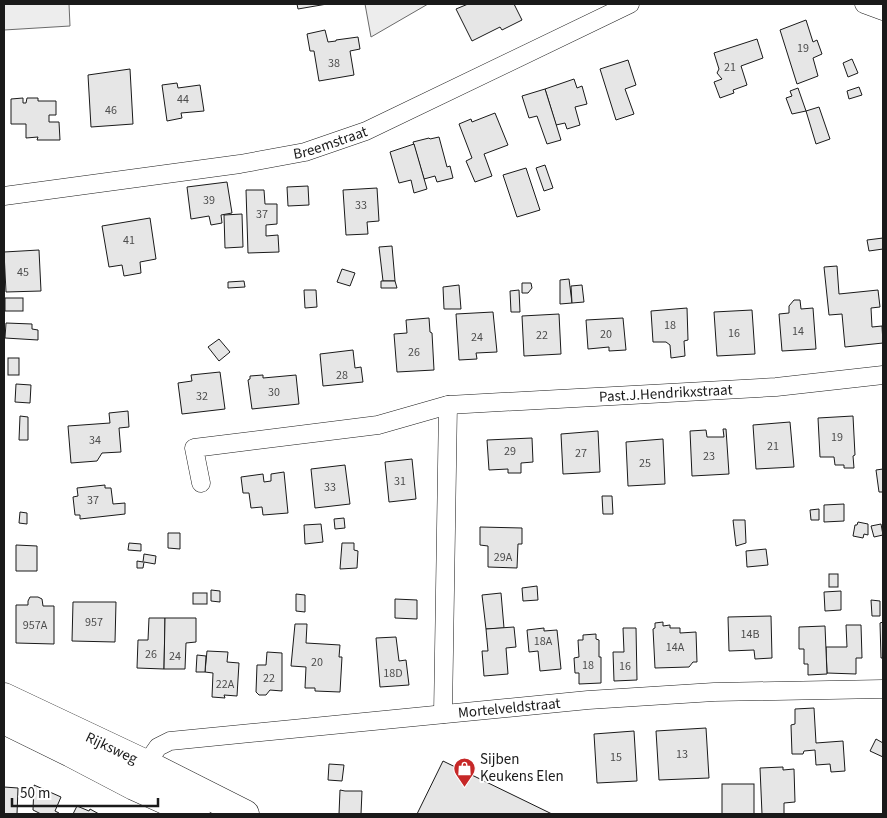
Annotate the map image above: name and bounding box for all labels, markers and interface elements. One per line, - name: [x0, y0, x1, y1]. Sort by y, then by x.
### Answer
- house number: 19: [797, 40, 809, 57]
- house number: 38: [328, 55, 340, 72]
- house number: 21: [724, 59, 736, 76]
- house number: 44: [177, 91, 189, 108]
- house number: 46: [105, 102, 117, 119]
- street label: Breemstraat: [292, 121, 370, 165]
- house number: 39: [203, 192, 215, 209]
- house number: 33: [355, 197, 367, 214]
- house number: 37: [256, 206, 268, 223]
- house number: 41: [123, 232, 135, 249]
- house number: 45: [17, 264, 29, 281]
- house number: 18: [664, 317, 676, 334]
- house number: 14: [792, 323, 804, 340]
- house number: 16: [728, 325, 740, 342]
- house number: 20: [600, 326, 612, 343]
- house number: 22: [536, 327, 548, 344]
- house number: 24: [471, 329, 483, 346]
- house number: 26: [408, 344, 420, 361]
- house number: 28: [336, 367, 348, 384]
- street label: Past.J.Hendrikxstraat: [598, 379, 733, 408]
- house number: 30: [268, 384, 280, 401]
- house number: 32: [196, 388, 208, 405]
- house number: 19: [831, 429, 843, 446]
- house number: 34: [89, 432, 101, 449]
- house number: 21: [767, 438, 779, 455]
- house number: 29: [504, 443, 516, 460]
- house number: 27: [575, 445, 587, 462]
- house number: 23: [703, 448, 715, 465]
- house number: 25: [639, 455, 651, 472]
- house number: 31: [394, 473, 406, 490]
- house number: 33: [324, 479, 336, 496]
- house number: 37: [87, 492, 99, 509]
- house number: 29A: [494, 549, 513, 566]
- house number: 957: [85, 614, 103, 631]
- house number: 957A: [23, 617, 48, 634]
- house number: 14B: [741, 626, 759, 643]
- house number: 18A: [534, 633, 553, 650]
- house number: 14A: [666, 639, 685, 656]
- house number: 26: [145, 646, 157, 663]
- house number: 24: [169, 648, 181, 665]
- house number: 20: [311, 654, 323, 671]
- house number: 18: [582, 657, 594, 674]
- house number: 16: [619, 658, 631, 675]
- house number: 18D: [383, 665, 403, 682]
- house number: 22: [263, 670, 275, 687]
- house number: 22A: [216, 676, 235, 693]
- street label: Mortelveldstraat: [457, 693, 561, 724]
- street label: Rijksweg: [82, 727, 141, 770]
- house number: 13: [676, 746, 688, 763]
- place label: Sijben Keukens Elen: [480, 749, 564, 787]
- house number: 15: [610, 749, 622, 766]
- shop icon: Sijben Keukens Elen: [452, 756, 476, 787]
- scale bar: [12, 776, 159, 808]
- text: 50 m: [20, 783, 50, 804]

